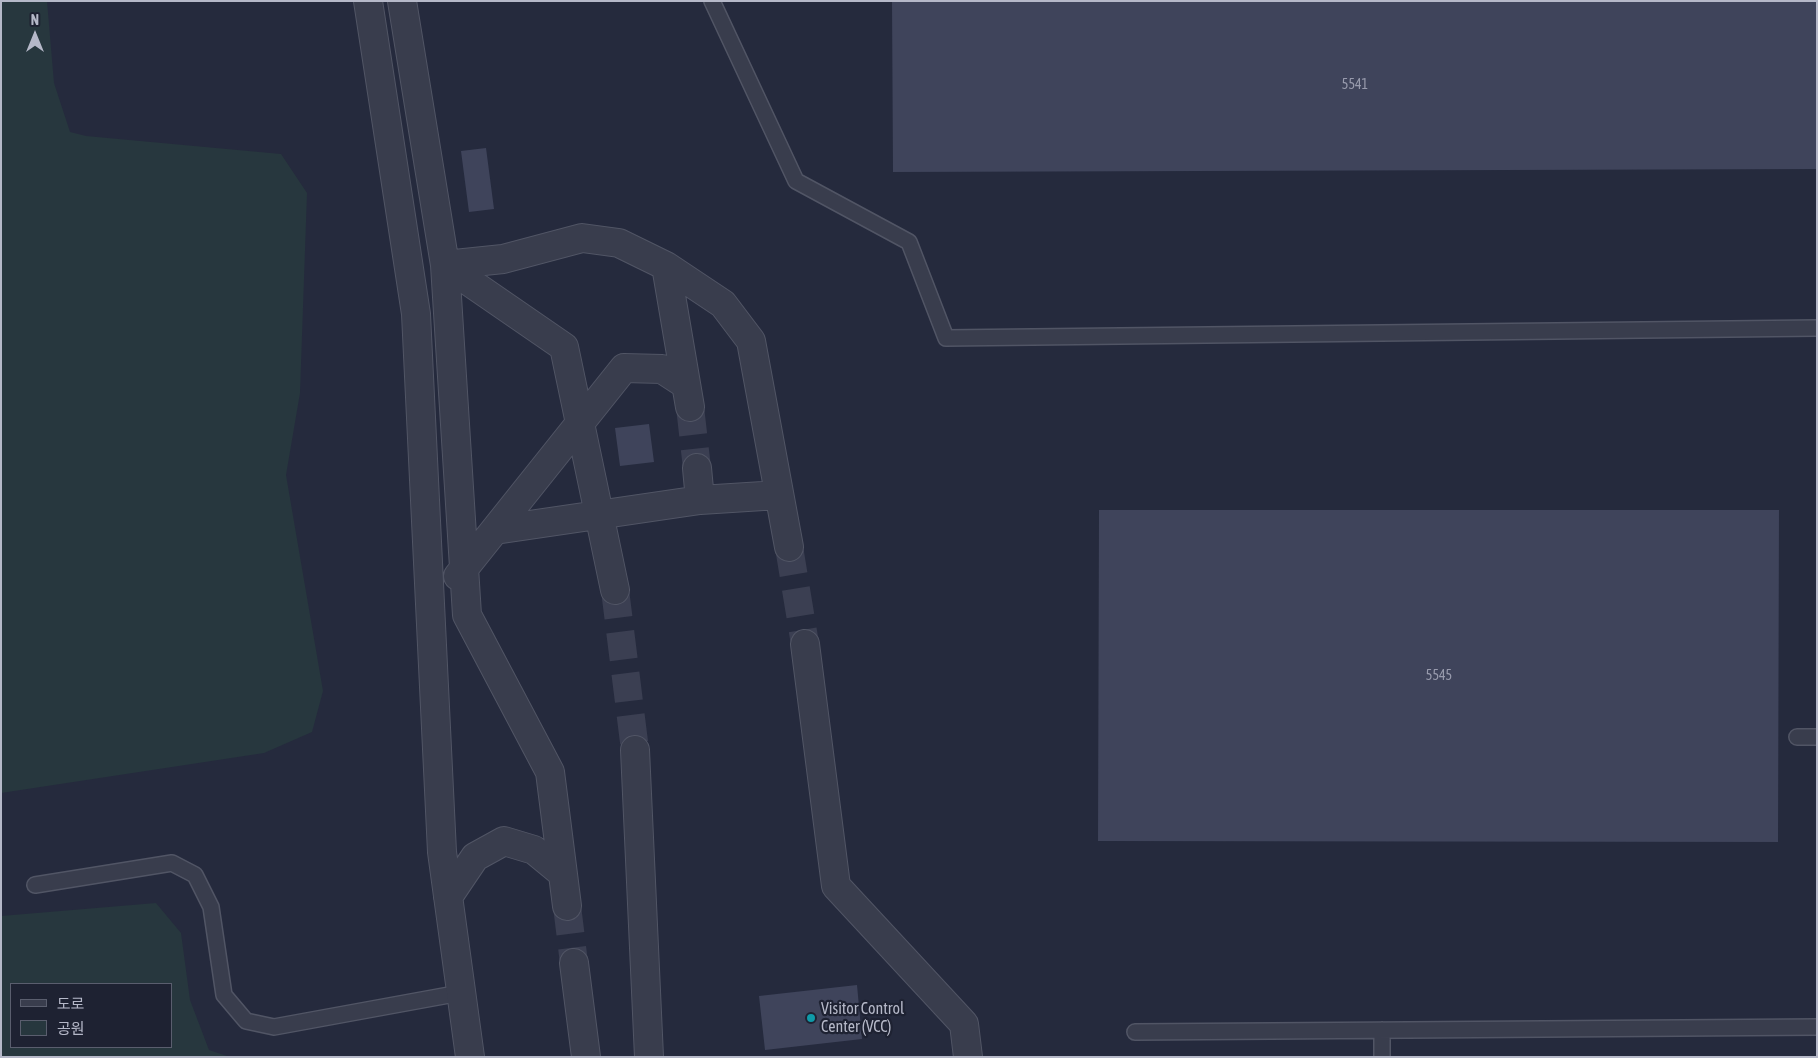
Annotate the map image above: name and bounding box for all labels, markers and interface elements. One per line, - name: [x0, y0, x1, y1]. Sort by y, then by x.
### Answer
- north arrow: [10, 10, 60, 60]
- text: N: [31, 12, 39, 28]
- house number: 5541: [1342, 77, 1368, 93]
- house number: 5545: [1426, 668, 1452, 684]
- legend: [10, 983, 172, 1048]
- text: 도로: [57, 995, 85, 1012]
- place label: Visitor Control Center (VCC): [821, 999, 904, 1037]
- marker: Visitor Control Center (VCC): [805, 1012, 817, 1024]
- text: 공원: [57, 1020, 85, 1037]

